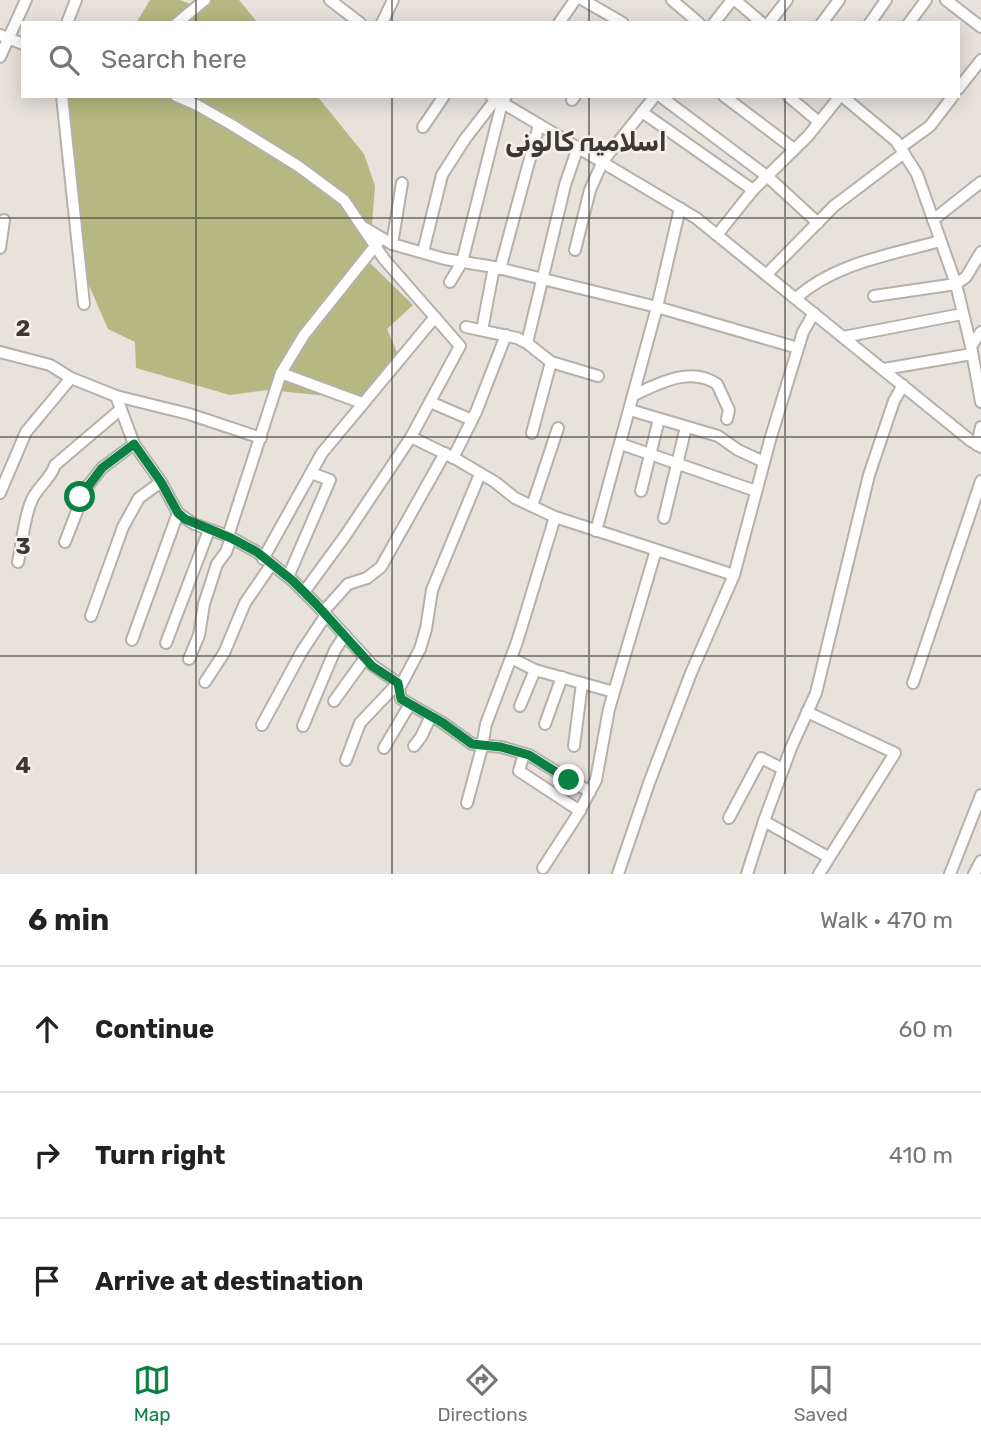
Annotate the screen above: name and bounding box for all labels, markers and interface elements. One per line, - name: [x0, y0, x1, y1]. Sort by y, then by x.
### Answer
- search box: [21, 21, 960, 98]
- icon: search: [45, 41, 83, 79]
- text: Search here: [101, 44, 247, 75]
- district label: اسلامیہ کالونی: [505, 127, 667, 158]
- text: 2: [16, 314, 30, 342]
- route start: [64, 481, 95, 512]
- text: 3: [15, 532, 31, 560]
- text: 4: [15, 751, 31, 779]
- route end: [553, 764, 584, 795]
- text: 6 min: [28, 902, 109, 938]
- text: Walk · 470 m: [820, 906, 953, 934]
- icon: ahead: [28, 1010, 66, 1048]
- text: Continue: [95, 1014, 214, 1045]
- text: 60 m: [898, 1015, 953, 1043]
- icon: right: [28, 1136, 66, 1174]
- text: Turn right: [95, 1140, 225, 1171]
- text: 410 m: [889, 1141, 953, 1169]
- icon: arrive: [28, 1262, 66, 1300]
- text: Arrive at destination: [95, 1266, 363, 1297]
- tab: Map: [133, 1361, 171, 1426]
- tab: Directions: [437, 1361, 527, 1426]
- tab: Saved: [794, 1361, 848, 1426]

